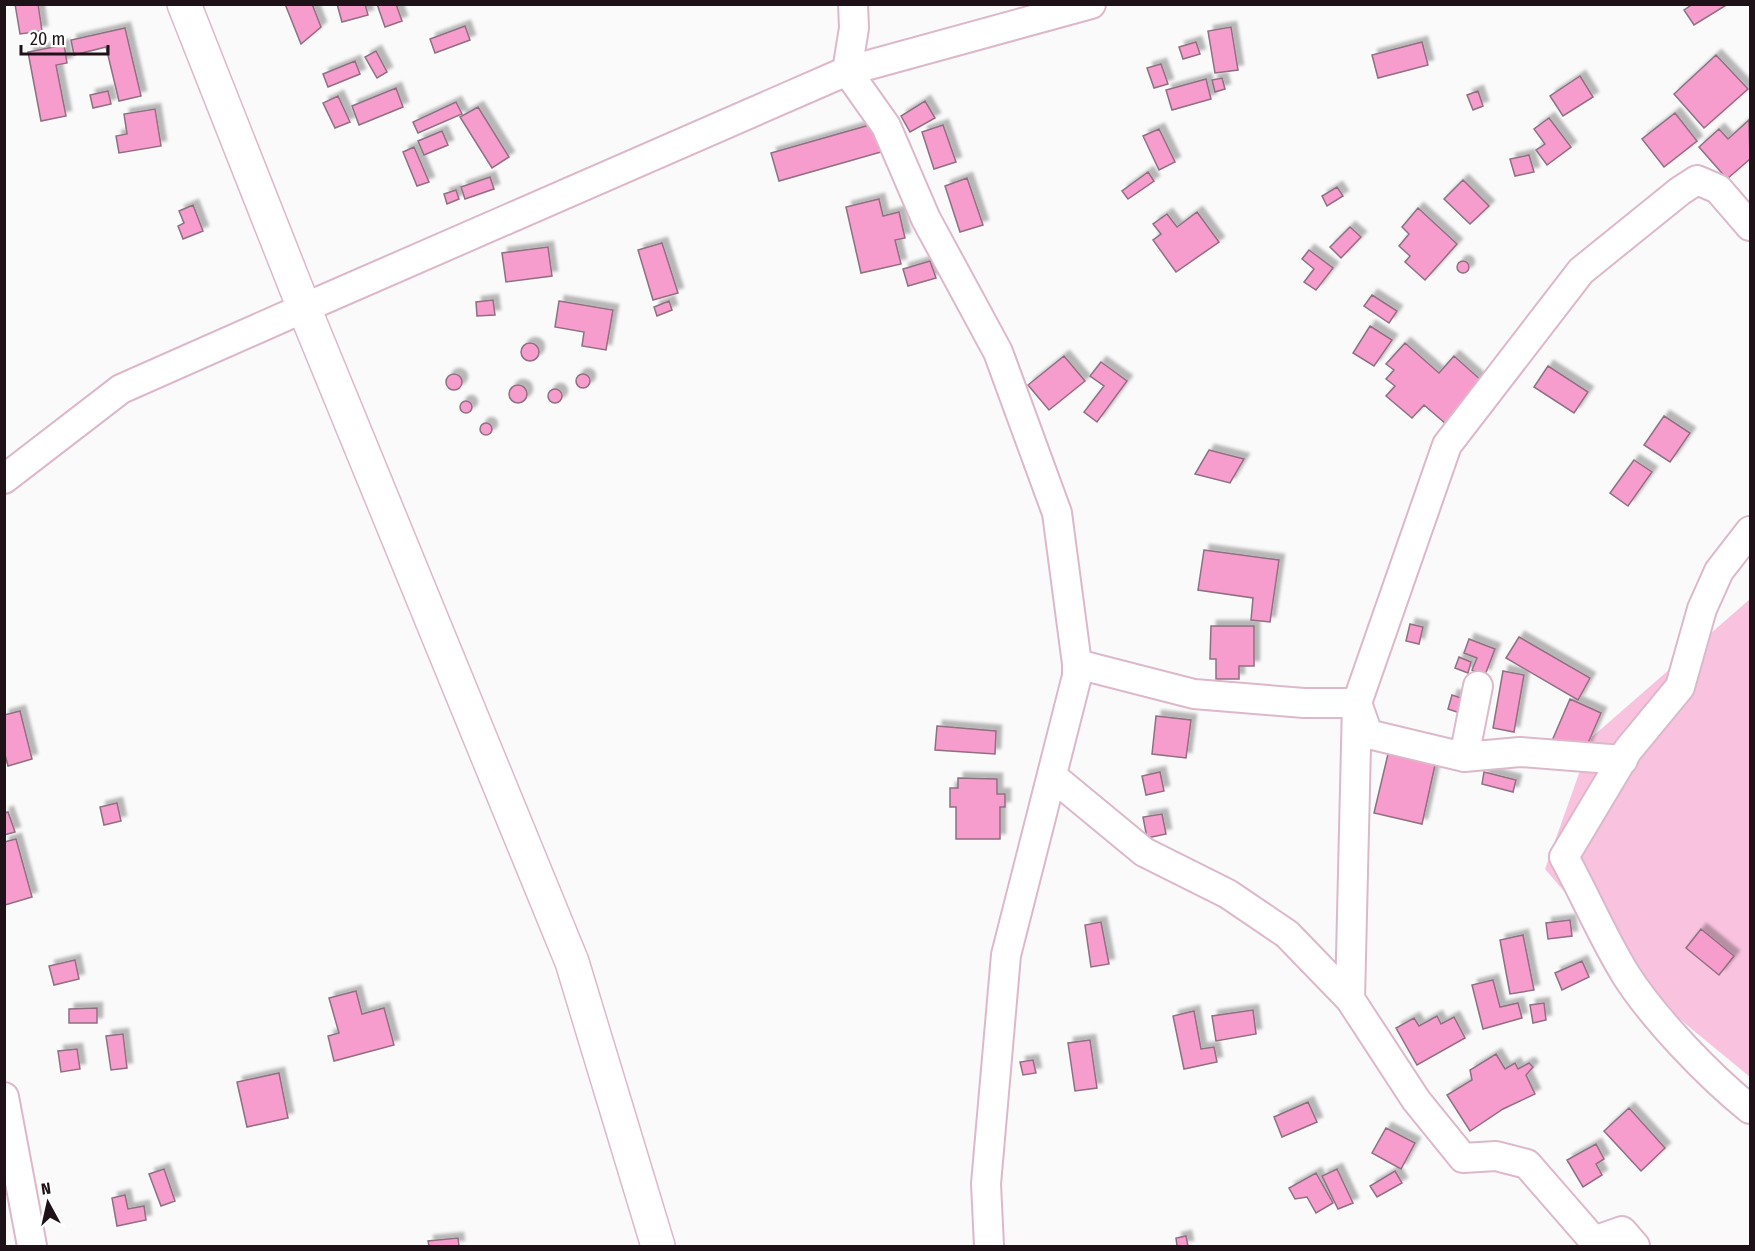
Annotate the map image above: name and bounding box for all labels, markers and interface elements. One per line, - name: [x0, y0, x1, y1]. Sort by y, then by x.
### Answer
- scale bar: [21, 18, 108, 56]
- text: 20 m: [30, 28, 65, 50]
- north arrow: [18, 1173, 78, 1233]
- text: N: [40, 1179, 52, 1199]

